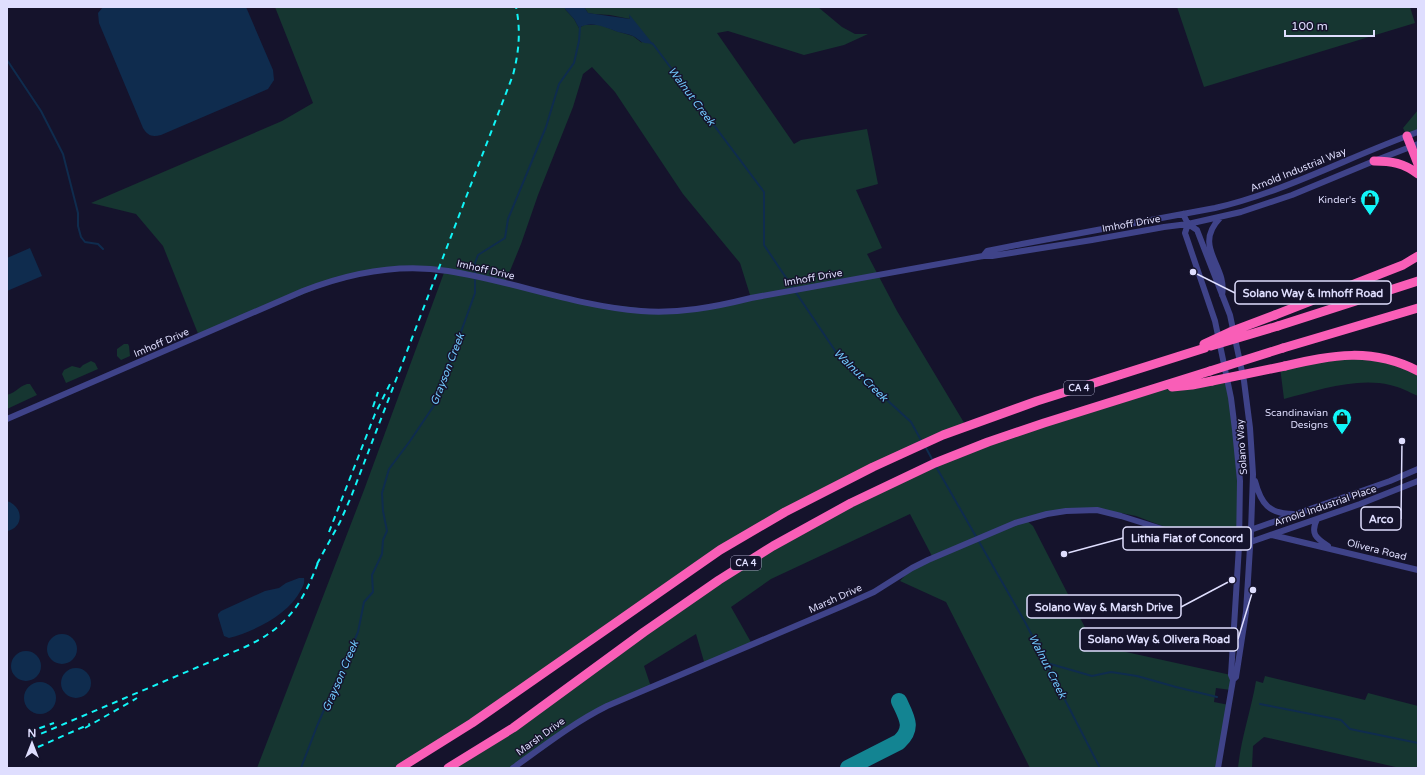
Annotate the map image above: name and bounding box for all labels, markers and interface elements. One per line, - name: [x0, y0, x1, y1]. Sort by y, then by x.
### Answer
- scale bar: [1285, 12, 1374, 38]
- text: 100 m: [1291, 19, 1328, 33]
- water label: Walnut Creek: [665, 64, 718, 129]
- street label: Arnold Industrial Way: [1249, 145, 1349, 195]
- shop icon: Kinder's: [1359, 188, 1381, 216]
- place label: Kinder's: [1318, 194, 1356, 206]
- street label: Imhoff Drive: [1101, 213, 1162, 235]
- street label: Imhoff Drive: [456, 257, 516, 283]
- street label: Imhoff Drive: [783, 267, 844, 289]
- callout: Solano Way & Imhoff Road: [1235, 281, 1391, 304]
- text: Solano Way & Imhoff Road: [1243, 287, 1383, 301]
- street label: Imhoff Drive: [132, 326, 191, 360]
- water label: Grayson Creek: [428, 330, 468, 407]
- water label: Walnut Creek: [831, 346, 891, 405]
- road number: CA 4: [1064, 381, 1094, 395]
- place label: Scandinavian Designs: [1265, 407, 1328, 431]
- shop icon: Scandinavian Designs: [1331, 407, 1353, 435]
- street label: Solano Way: [1234, 418, 1250, 475]
- street label: Arnold Industrial Place: [1273, 483, 1378, 529]
- callout: Arco: [1361, 507, 1401, 530]
- text: Arco: [1369, 513, 1394, 526]
- callout: Lithia Fiat of Concord: [1123, 527, 1251, 550]
- text: Lithia Fiat of Concord: [1131, 532, 1243, 545]
- street label: Olivera Road: [1346, 537, 1408, 563]
- road number: CA 4: [731, 556, 761, 570]
- street label: Marsh Drive: [807, 582, 864, 616]
- callout: Solano Way & Marsh Drive: [1027, 595, 1181, 618]
- text: Solano Way & Marsh Drive: [1035, 601, 1174, 615]
- callout: Solano Way & Olivera Road: [1080, 628, 1238, 651]
- water label: Walnut Creek: [1026, 632, 1070, 701]
- text: Solano Way & Olivera Road: [1088, 633, 1230, 647]
- water label: Grayson Creek: [320, 638, 362, 714]
- street label: Marsh Drive: [514, 715, 568, 758]
- north arrow: [12, 723, 52, 763]
- text: N: [28, 727, 36, 740]

